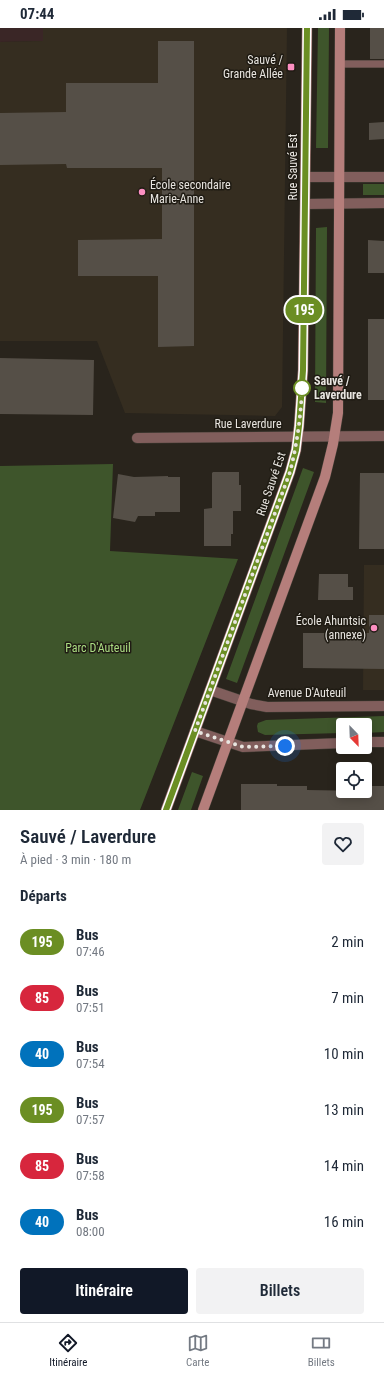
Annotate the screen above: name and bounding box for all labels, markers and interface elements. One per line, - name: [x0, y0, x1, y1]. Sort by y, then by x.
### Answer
- text: 07:44: [20, 5, 54, 23]
- place label: Sauvé / Grande Allée: [223, 53, 284, 81]
- marker: Sauvé / Grande Allée: [286, 62, 296, 72]
- street label: Rue Sauvé Est: [286, 133, 300, 200]
- place label: École secondaire Marie-Anne: [150, 177, 231, 206]
- marker: École secondaire Marie-Anne: [137, 187, 147, 197]
- line badge: 195: [281, 297, 327, 323]
- text: 195: [293, 302, 315, 318]
- place label: Sauvé / Laverdure: [314, 374, 362, 402]
- marker: Sauvé / Laverdure: [293, 379, 311, 397]
- street label: Rue Laverdure: [214, 417, 282, 431]
- street label: Rue Sauvé Est: [254, 450, 289, 518]
- place label: École Ahuntsic (annexe): [296, 613, 366, 642]
- marker: École Ahuntsic (annexe): [369, 623, 379, 633]
- park label: Parc D'Auteuil: [65, 641, 131, 655]
- street label: Avenue D'Auteuil: [268, 686, 346, 700]
- north arrow: [336, 718, 372, 754]
- map controls: [336, 718, 372, 798]
- your location: [275, 736, 295, 756]
- button: locate: [336, 762, 372, 798]
- button: heart: [322, 823, 364, 865]
- text: Sauvé / Laverdure: [20, 825, 156, 848]
- text: À pied · 3 min · 180 m: [20, 852, 131, 867]
- text: Départs: [20, 887, 67, 905]
- text: Bus: [76, 926, 99, 944]
- text: 2 min: [331, 933, 364, 951]
- text: 195: [31, 934, 53, 950]
- text: 07:46: [76, 944, 105, 959]
- text: Bus: [76, 982, 99, 1000]
- text: 7 min: [331, 989, 364, 1007]
- text: 85: [35, 990, 49, 1006]
- text: 07:51: [76, 1000, 105, 1015]
- text: Bus: [76, 1038, 99, 1056]
- text: 10 min: [324, 1045, 364, 1063]
- text: 40: [35, 1046, 49, 1062]
- text: 07:54: [76, 1056, 105, 1071]
- text: Bus: [76, 1094, 99, 1112]
- text: 13 min: [324, 1101, 364, 1119]
- text: 195: [31, 1102, 53, 1118]
- text: 07:57: [76, 1112, 105, 1127]
- text: Bus: [76, 1150, 99, 1168]
- text: 14 min: [324, 1157, 364, 1175]
- text: 85: [35, 1158, 49, 1174]
- text: 07:58: [76, 1168, 105, 1183]
- text: Bus: [76, 1206, 99, 1224]
- text: 16 min: [324, 1213, 364, 1231]
- text: 40: [35, 1214, 49, 1230]
- text: 08:00: [76, 1224, 105, 1239]
- button: Itinéraire: [20, 1268, 188, 1314]
- button: Billets: [196, 1268, 364, 1314]
- tab: Itinéraire: [49, 1332, 88, 1369]
- tab: Carte: [186, 1332, 209, 1369]
- tab: Billets: [308, 1332, 335, 1369]

